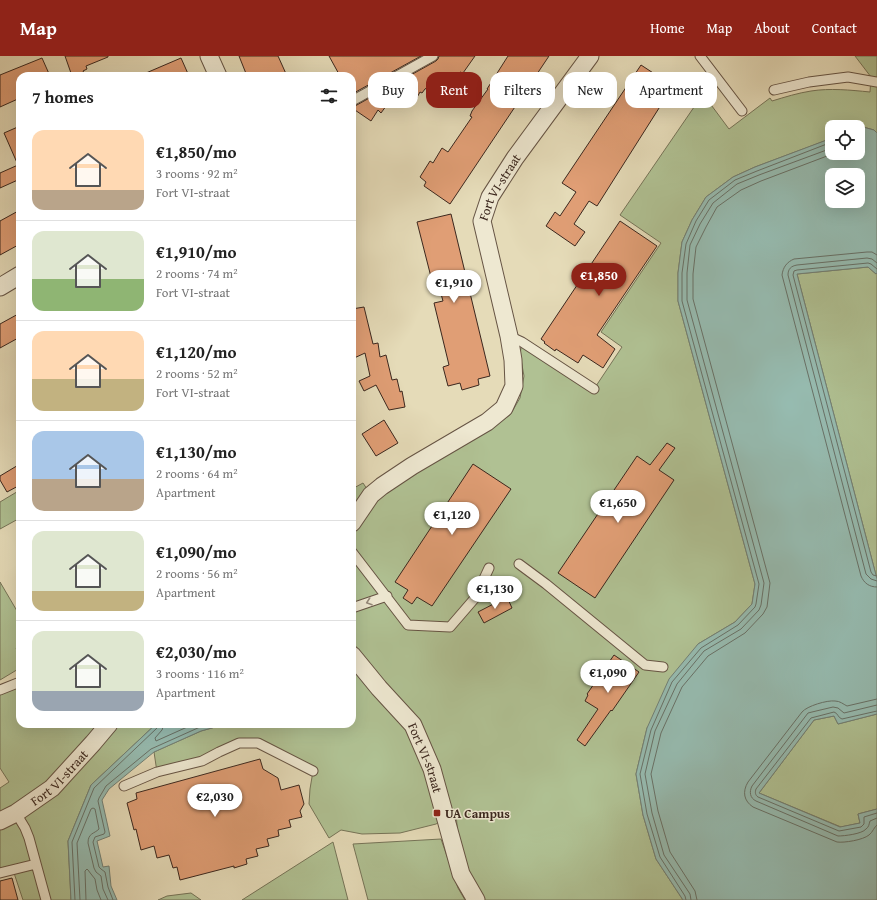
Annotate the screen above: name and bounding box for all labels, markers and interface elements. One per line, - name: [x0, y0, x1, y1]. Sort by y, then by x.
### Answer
- text: Map: [20, 14, 57, 42]
- text: Home: [650, 18, 685, 38]
- text: Map: [707, 18, 732, 38]
- text: About: [754, 18, 790, 38]
- text: Contact: [812, 18, 857, 38]
- chip: Buy: [368, 72, 418, 108]
- chip: Rent: [426, 72, 482, 108]
- chip: Filters: [490, 72, 555, 108]
- chip: New: [563, 72, 617, 108]
- chip: Apartment: [625, 72, 717, 108]
- text: 7 homes: [32, 84, 94, 109]
- icon: filters: [318, 85, 340, 107]
- map controls: [825, 120, 865, 208]
- button: locate: [825, 120, 865, 160]
- text: €1,850/mo: [156, 139, 237, 164]
- icon: home: [64, 146, 112, 194]
- street label: Fort VI-straat: [474, 149, 526, 223]
- text: 3 rooms · 92 m²: [156, 164, 238, 183]
- button: layers: [825, 168, 865, 208]
- text: Fort VI-straat: [156, 183, 230, 202]
- text: €1,910/mo: [156, 239, 237, 264]
- icon: home: [64, 247, 112, 295]
- pin: €1,850: [566, 263, 632, 297]
- text: 2 rooms · 74 m²: [156, 264, 238, 283]
- text: €1,850: [580, 266, 618, 285]
- pin: €1,910: [421, 270, 487, 304]
- text: €1,910: [435, 273, 473, 292]
- text: Fort VI-straat: [156, 283, 230, 302]
- text: €1,120/mo: [156, 339, 237, 364]
- icon: home: [64, 347, 112, 395]
- text: 2 rooms · 52 m²: [156, 364, 238, 383]
- text: Fort VI-straat: [156, 383, 230, 402]
- text: €1,130/mo: [156, 439, 237, 464]
- icon: home: [64, 447, 112, 495]
- text: 2 rooms · 64 m²: [156, 464, 238, 483]
- text: Apartment: [156, 483, 216, 502]
- pin: €1,650: [585, 490, 651, 524]
- text: €1,650: [599, 493, 637, 512]
- pin: €1,120: [419, 502, 485, 536]
- text: €1,120: [433, 505, 471, 524]
- text: €1,090/mo: [156, 539, 237, 564]
- icon: home: [64, 547, 112, 595]
- text: 2 rooms · 56 m²: [156, 564, 238, 583]
- pin: €1,130: [462, 576, 528, 610]
- text: €1,130: [476, 579, 514, 598]
- text: Apartment: [156, 583, 216, 602]
- one-way arrow: [366, 597, 373, 606]
- text: €2,030/mo: [156, 639, 237, 664]
- icon: home: [64, 647, 112, 695]
- pin: €1,090: [575, 660, 641, 694]
- text: €1,090: [589, 663, 627, 682]
- text: 3 rooms · 116 m²: [156, 664, 244, 683]
- text: Apartment: [156, 683, 216, 702]
- street label: Fort VI-straat: [403, 720, 447, 795]
- street label: Fort VI-straat: [26, 745, 93, 810]
- pin: €2,030: [182, 784, 248, 818]
- text: €2,030: [196, 787, 234, 806]
- place label: UA Campus: [445, 804, 510, 823]
- marker: UA Campus: [432, 808, 442, 818]

